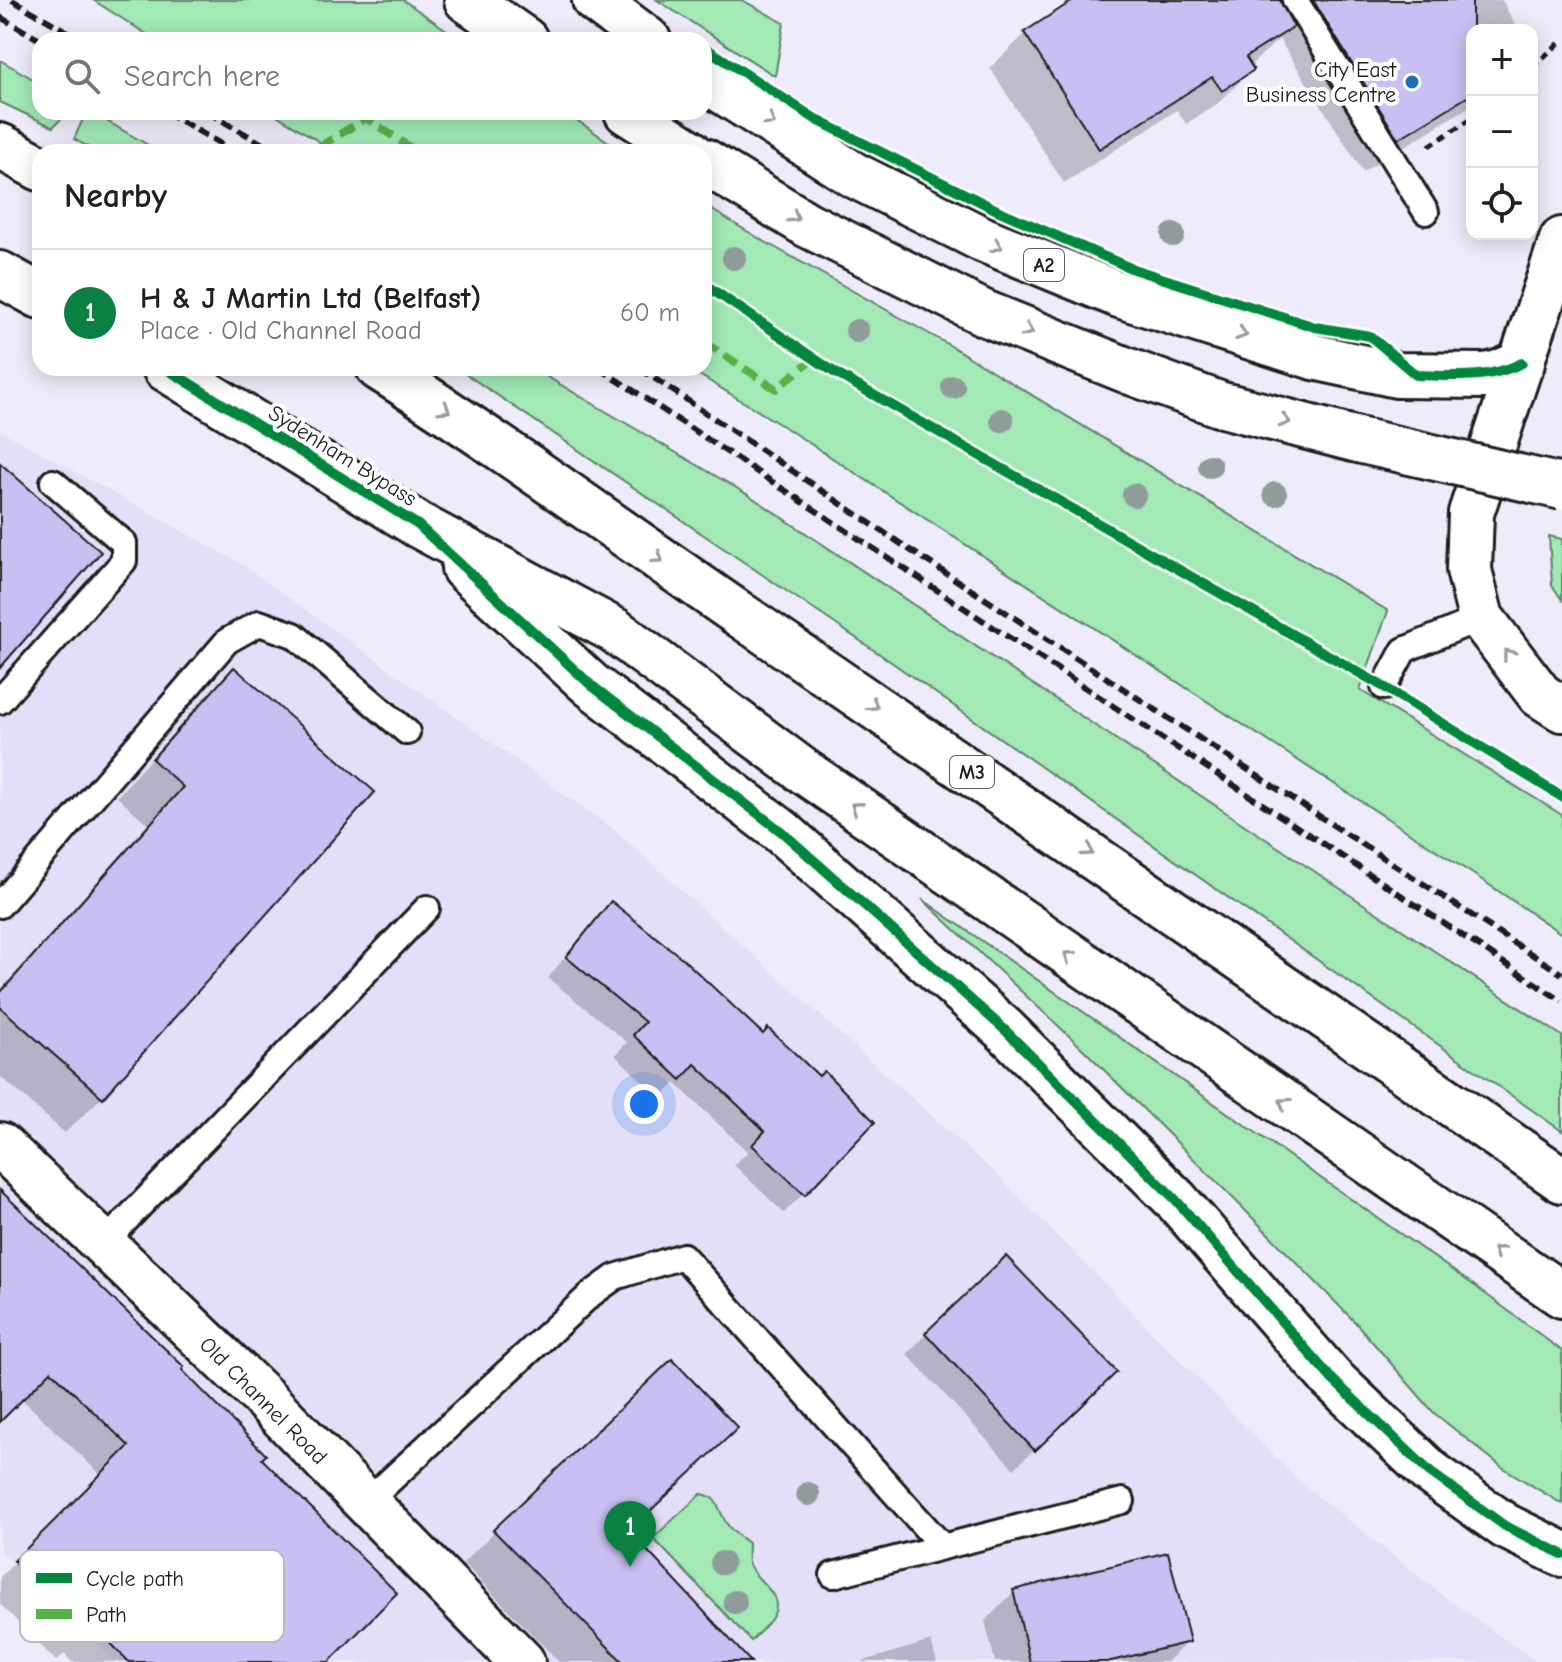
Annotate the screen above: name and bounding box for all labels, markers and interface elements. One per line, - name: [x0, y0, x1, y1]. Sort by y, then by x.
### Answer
- map controls: [1466, 24, 1538, 240]
- button: +: [1466, 24, 1538, 96]
- search box: [32, 32, 712, 120]
- icon: search: [60, 54, 104, 98]
- place label: City East Business Centre: [1246, 57, 1397, 108]
- text: Search here: [124, 59, 280, 94]
- marker: City East Business Centre: [1403, 73, 1421, 91]
- button: −: [1466, 96, 1538, 168]
- one-way arrow: [761, 111, 775, 126]
- button: locate: [1466, 168, 1538, 240]
- text: Nearby: [64, 176, 167, 216]
- one-way arrow: [785, 207, 800, 222]
- one-way arrow: [989, 236, 1003, 252]
- road number: A2: [1024, 249, 1064, 281]
- text: H & J Martin Ltd (Belfast): [140, 281, 481, 316]
- text: 1: [85, 298, 95, 328]
- text: 60 m: [620, 298, 680, 328]
- text: Place · Old Channel Road: [140, 316, 422, 346]
- one-way arrow: [1020, 321, 1034, 337]
- one-way arrow: [1234, 325, 1248, 341]
- street label: Sydenham Bypass: [263, 400, 421, 512]
- one-way arrow: [436, 400, 451, 415]
- one-way arrow: [1277, 412, 1291, 429]
- one-way arrow: [650, 548, 664, 563]
- one-way arrow: [1503, 648, 1517, 663]
- one-way arrow: [864, 695, 878, 710]
- road number: M3: [950, 756, 994, 788]
- one-way arrow: [851, 802, 865, 817]
- one-way arrow: [1079, 841, 1093, 856]
- one-way arrow: [1064, 951, 1078, 966]
- your location: [624, 1084, 664, 1124]
- one-way arrow: [1278, 1098, 1292, 1113]
- one-way arrow: [1492, 1246, 1506, 1261]
- street label: Old Channel Road: [194, 1332, 332, 1470]
- pin: 1: [604, 1501, 656, 1567]
- legend: [20, 1550, 284, 1642]
- text: Cycle path: [86, 1566, 184, 1592]
- text: Path: [86, 1602, 127, 1628]

